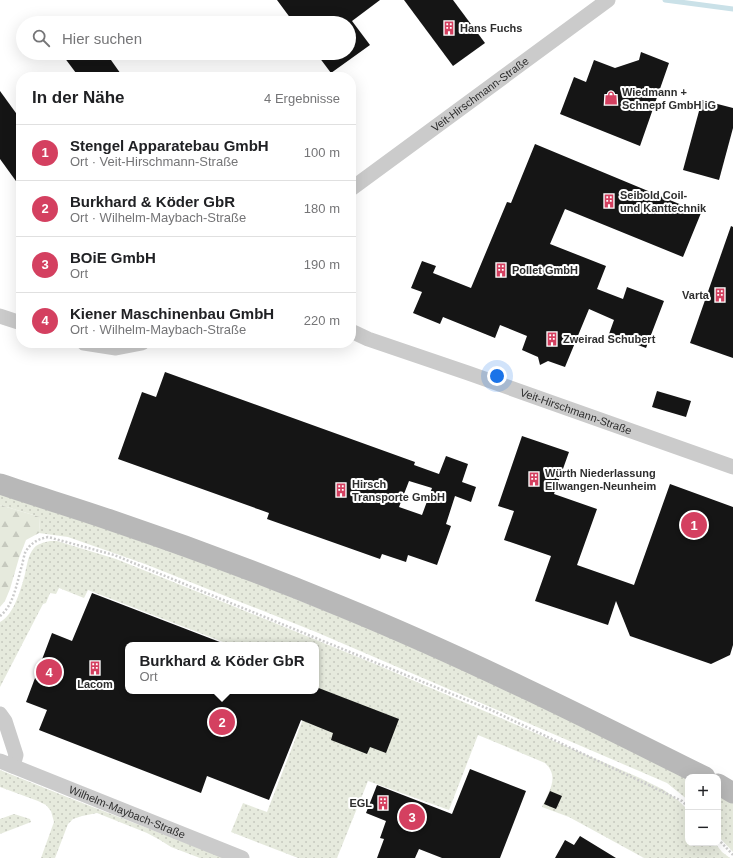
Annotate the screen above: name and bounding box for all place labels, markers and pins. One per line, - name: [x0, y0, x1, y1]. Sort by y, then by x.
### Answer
- building icon: Hans Fuchs: [441, 20, 457, 36]
- place label: Hans Fuchs: [460, 22, 522, 34]
- place label: Wiedmann + Schnepf GmbH iG: [622, 86, 716, 111]
- shop icon: Wiedmann + Schnepf GmbH iG: [603, 90, 619, 106]
- place label: Seibold Coil- und Kanttechnik: [620, 189, 707, 214]
- building icon: Seibold Coil- und Kanttechnik: [601, 193, 617, 209]
- building icon: Pollet GmbH: [493, 262, 509, 278]
- place label: Pollet GmbH: [512, 264, 578, 276]
- building icon: Varta: [712, 287, 728, 303]
- place label: Varta: [682, 289, 710, 301]
- building icon: Zweirad Schubert: [544, 331, 560, 347]
- place label: Zweirad Schubert: [563, 333, 656, 345]
- place label: Würth Niederlassung Ellwangen-Neunheim: [545, 467, 656, 492]
- building icon: Würth Niederlassung Ellwangen-Neunheim: [526, 471, 542, 487]
- place label: Hirsch Transporte GmbH: [352, 478, 445, 503]
- building icon: Hirsch Transporte GmbH: [333, 482, 349, 498]
- pin: 1: [681, 510, 707, 540]
- pin: 4: [36, 657, 62, 687]
- building icon: Lacom: [87, 660, 103, 676]
- place label: Lacom: [77, 678, 113, 690]
- pin: 2: [209, 707, 235, 737]
- building icon: EGL: [375, 795, 391, 811]
- place label: EGL: [349, 797, 372, 809]
- pin: 3: [399, 802, 425, 832]

